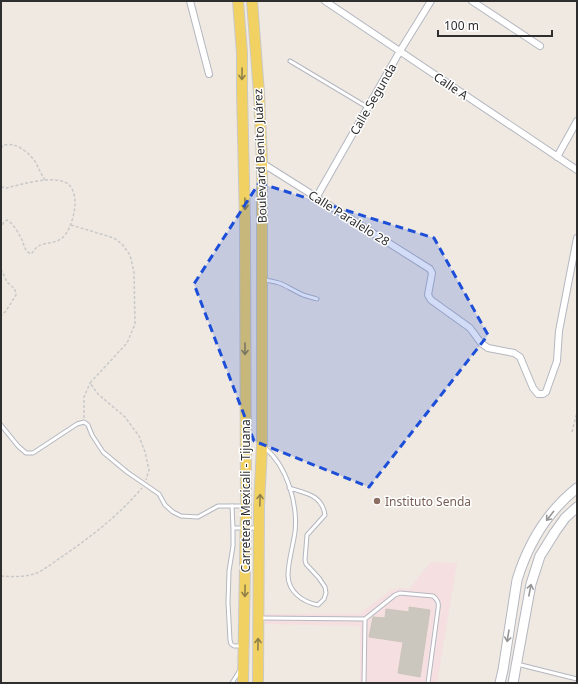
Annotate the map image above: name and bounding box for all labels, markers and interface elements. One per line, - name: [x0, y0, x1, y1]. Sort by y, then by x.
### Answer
- scale bar: [438, 12, 552, 38]
- text: 100 m: [444, 17, 479, 34]
- street label: Calle Segunda: [346, 60, 400, 138]
- one-way arrow: [238, 67, 246, 80]
- street label: Calle A: [430, 68, 472, 104]
- street label: Boulevard Benito Juárez: [249, 88, 271, 223]
- street label: Calle Paralelo 28: [305, 186, 393, 250]
- one-way arrow: [241, 197, 249, 210]
- one-way arrow: [241, 342, 249, 355]
- street label: Carretera Mexicali - Tijuana: [237, 419, 254, 573]
- place label: Instituto Senda: [385, 493, 471, 510]
- one-way arrow: [256, 494, 263, 507]
- marker: Instituto Senda: [372, 496, 382, 506]
- one-way arrow: [546, 510, 554, 521]
- one-way arrow: [527, 583, 535, 596]
- one-way arrow: [241, 584, 249, 597]
- one-way arrow: [504, 629, 512, 642]
- one-way arrow: [254, 638, 262, 651]

